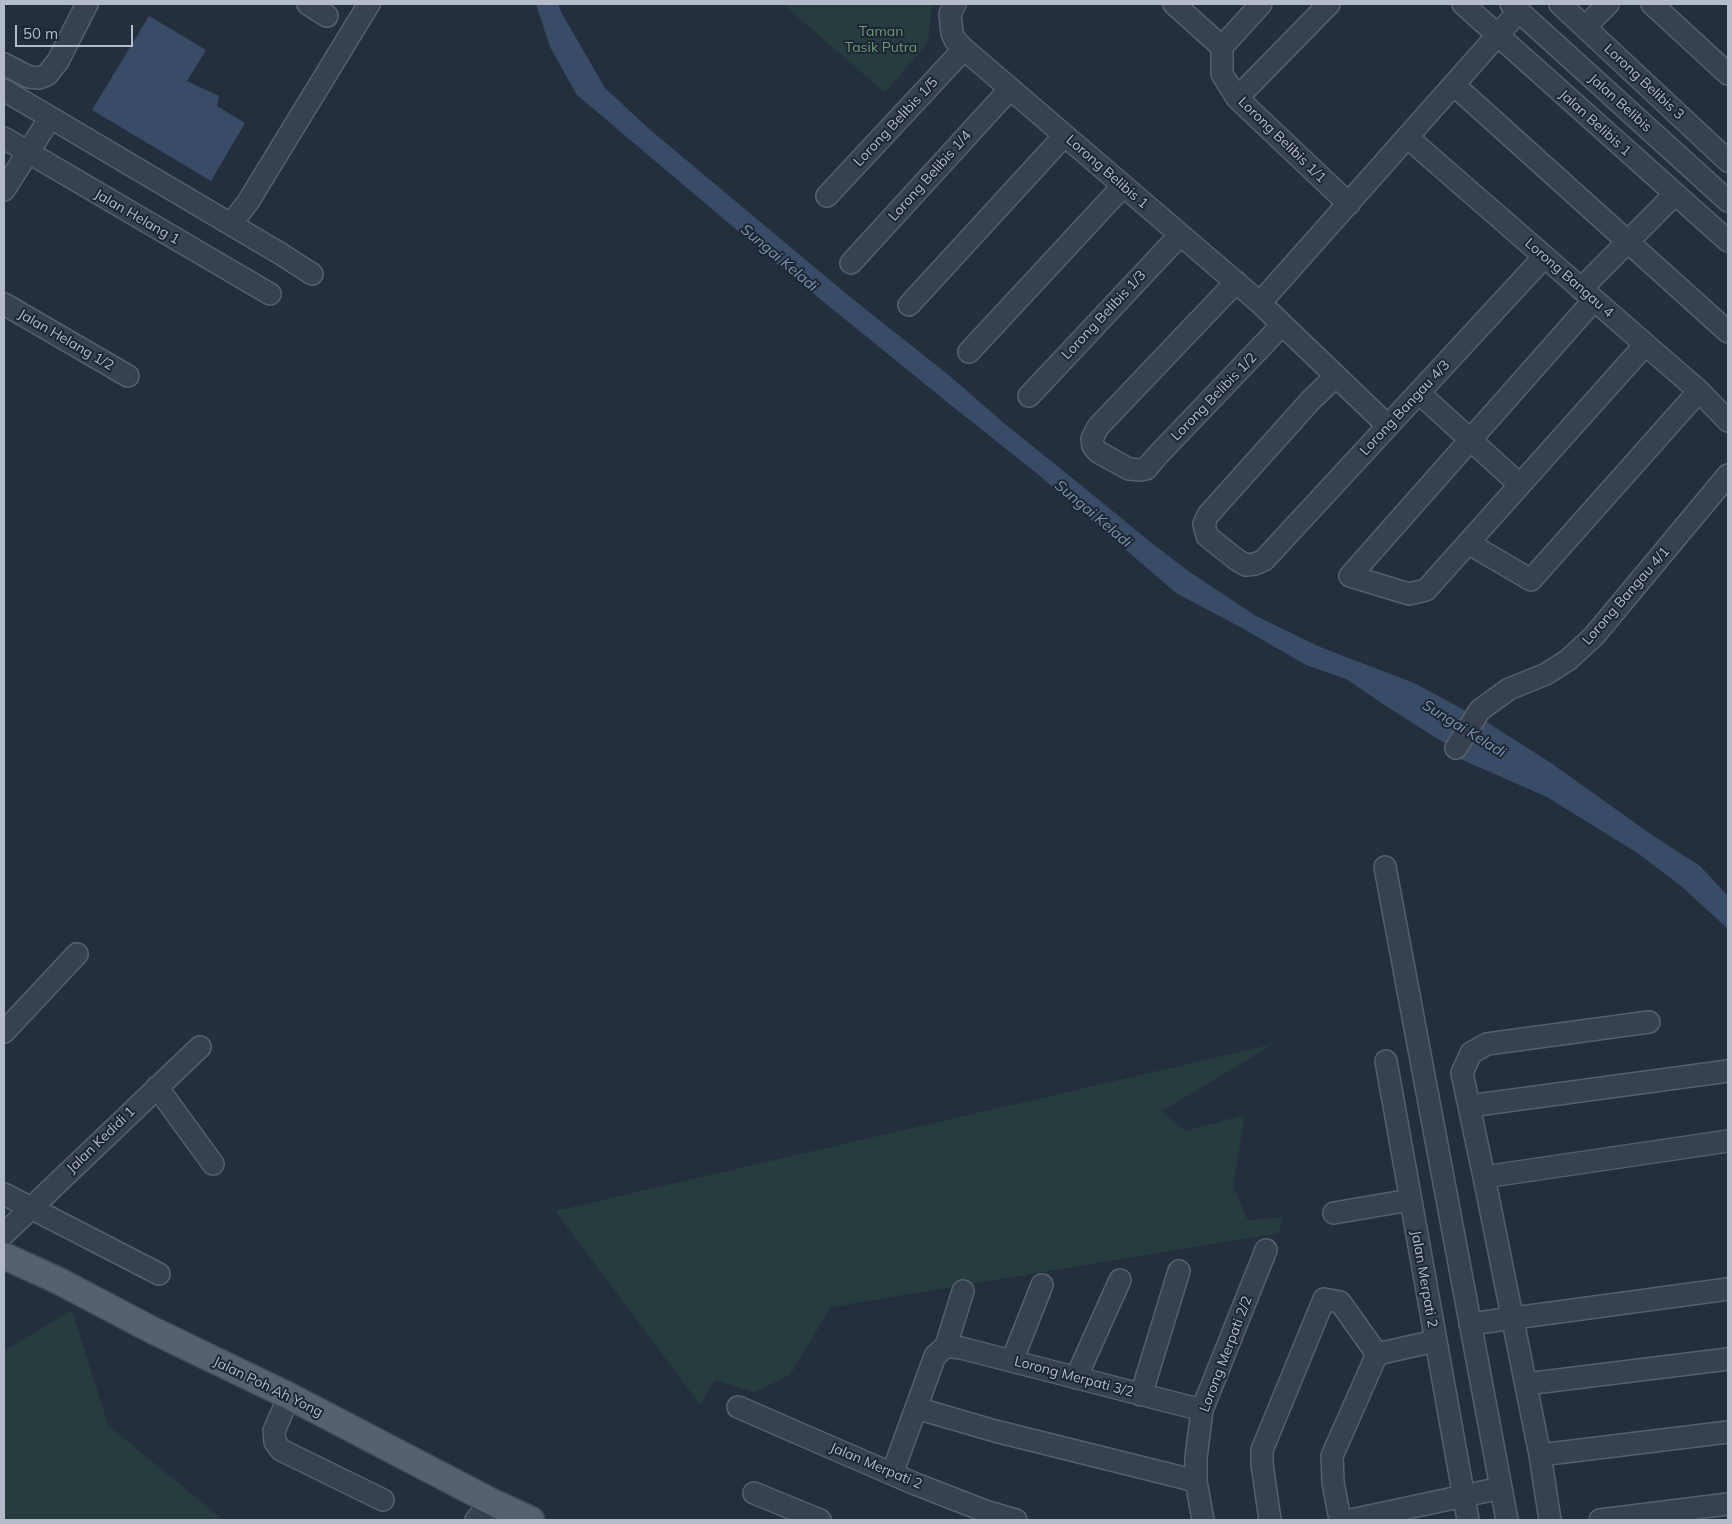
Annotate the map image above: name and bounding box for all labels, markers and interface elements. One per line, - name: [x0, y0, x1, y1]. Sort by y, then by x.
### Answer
- scale bar: [18, 15, 135, 47]
- text: 50 m: [23, 24, 58, 43]
- park label: Taman Tasik Putra: [845, 24, 917, 56]
- street label: Lorong Belibis 3: [1600, 41, 1688, 123]
- street label: Jalan Belibis: [1585, 70, 1655, 136]
- street label: Lorong Belibis 1/5: [850, 74, 942, 170]
- street label: Jalan Belibis 1: [1556, 86, 1634, 160]
- street label: Lorong Belibis 1/1: [1235, 94, 1329, 186]
- street label: Lorong Belibis 1/4: [885, 127, 975, 225]
- street label: Lorong Belibis 1: [1062, 132, 1152, 212]
- street label: Jalan Helang 1: [92, 186, 182, 248]
- water label: Sungai Keladi: [737, 221, 821, 295]
- street label: Lorong Bangau 4: [1521, 235, 1617, 321]
- street label: Lorong Belibis 1/3: [1058, 267, 1150, 363]
- street label: Jalan Helang 1/2: [15, 306, 117, 374]
- street label: Lorong Belibis 1/2: [1168, 350, 1260, 444]
- street label: Lorong Bangau 4/3: [1356, 357, 1454, 459]
- water label: Sungai Keladi: [1051, 477, 1135, 551]
- street label: Lorong Bangau 4/1: [1579, 544, 1673, 648]
- water label: Sungai Keladi: [1419, 696, 1509, 762]
- street label: Jalan Kedidi 1: [63, 1103, 139, 1177]
- street label: Jalan Merpati 2: [1407, 1229, 1441, 1329]
- street label: Lorong Merpati 2/2: [1196, 1294, 1256, 1414]
- street label: Jalan Poh Ah Yong: [211, 1353, 325, 1421]
- street label: Lorong Merpati 3/2: [1012, 1353, 1136, 1401]
- street label: Jalan Merpati 2: [827, 1439, 925, 1493]

